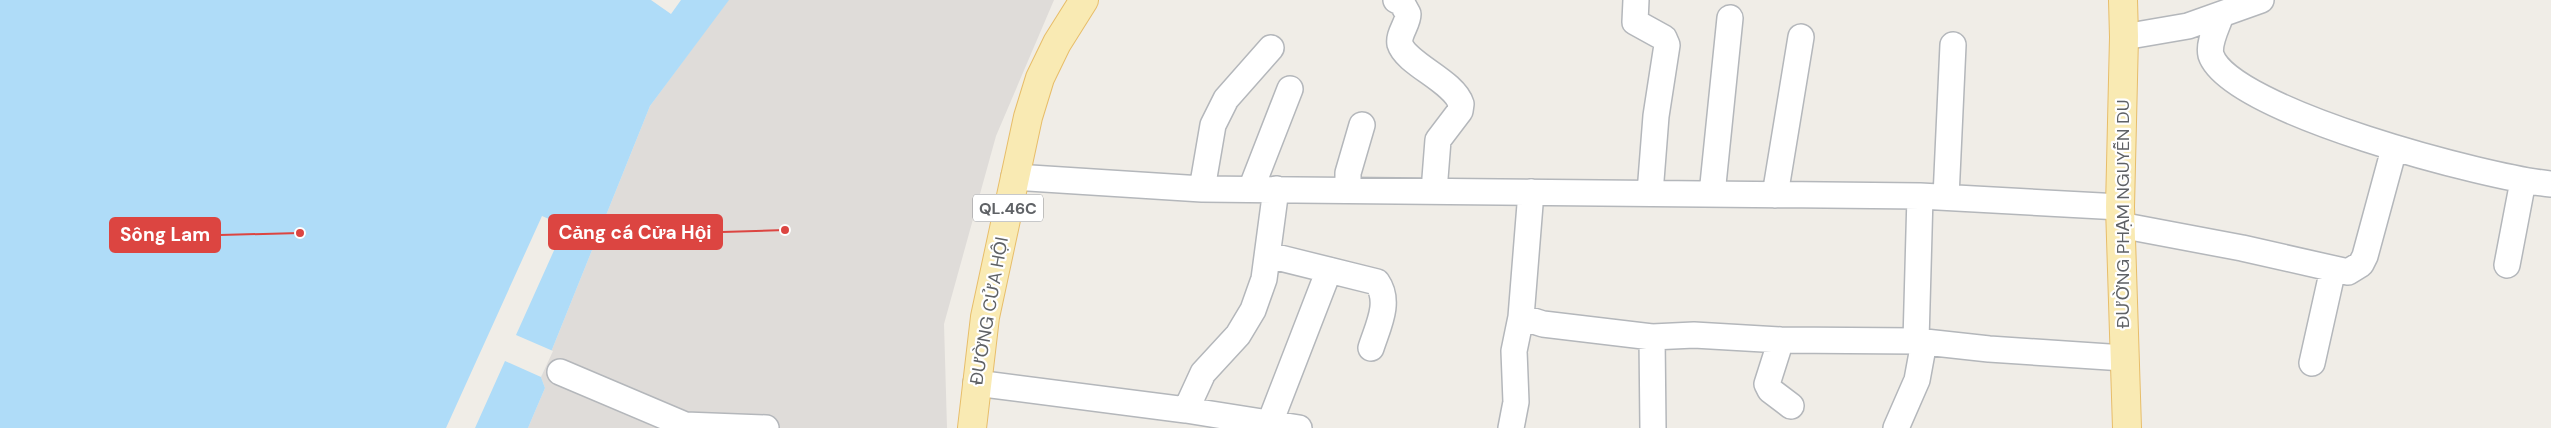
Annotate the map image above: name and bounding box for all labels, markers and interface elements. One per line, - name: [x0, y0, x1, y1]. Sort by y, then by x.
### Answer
- street label: ĐƯỜNG PHẠM NGUYỄN DU: [2111, 100, 2135, 328]
- road number: QL.46C: [973, 194, 1043, 222]
- callout: Cảng cá Cửa Hội: [549, 215, 722, 249]
- callout: Sông Lam: [110, 218, 220, 252]
- text: Cảng cá Cửa Hội: [559, 220, 712, 245]
- text: Sông Lam: [120, 222, 210, 247]
- street label: ĐƯỜNG CỬA HỘI: [964, 235, 1014, 387]

